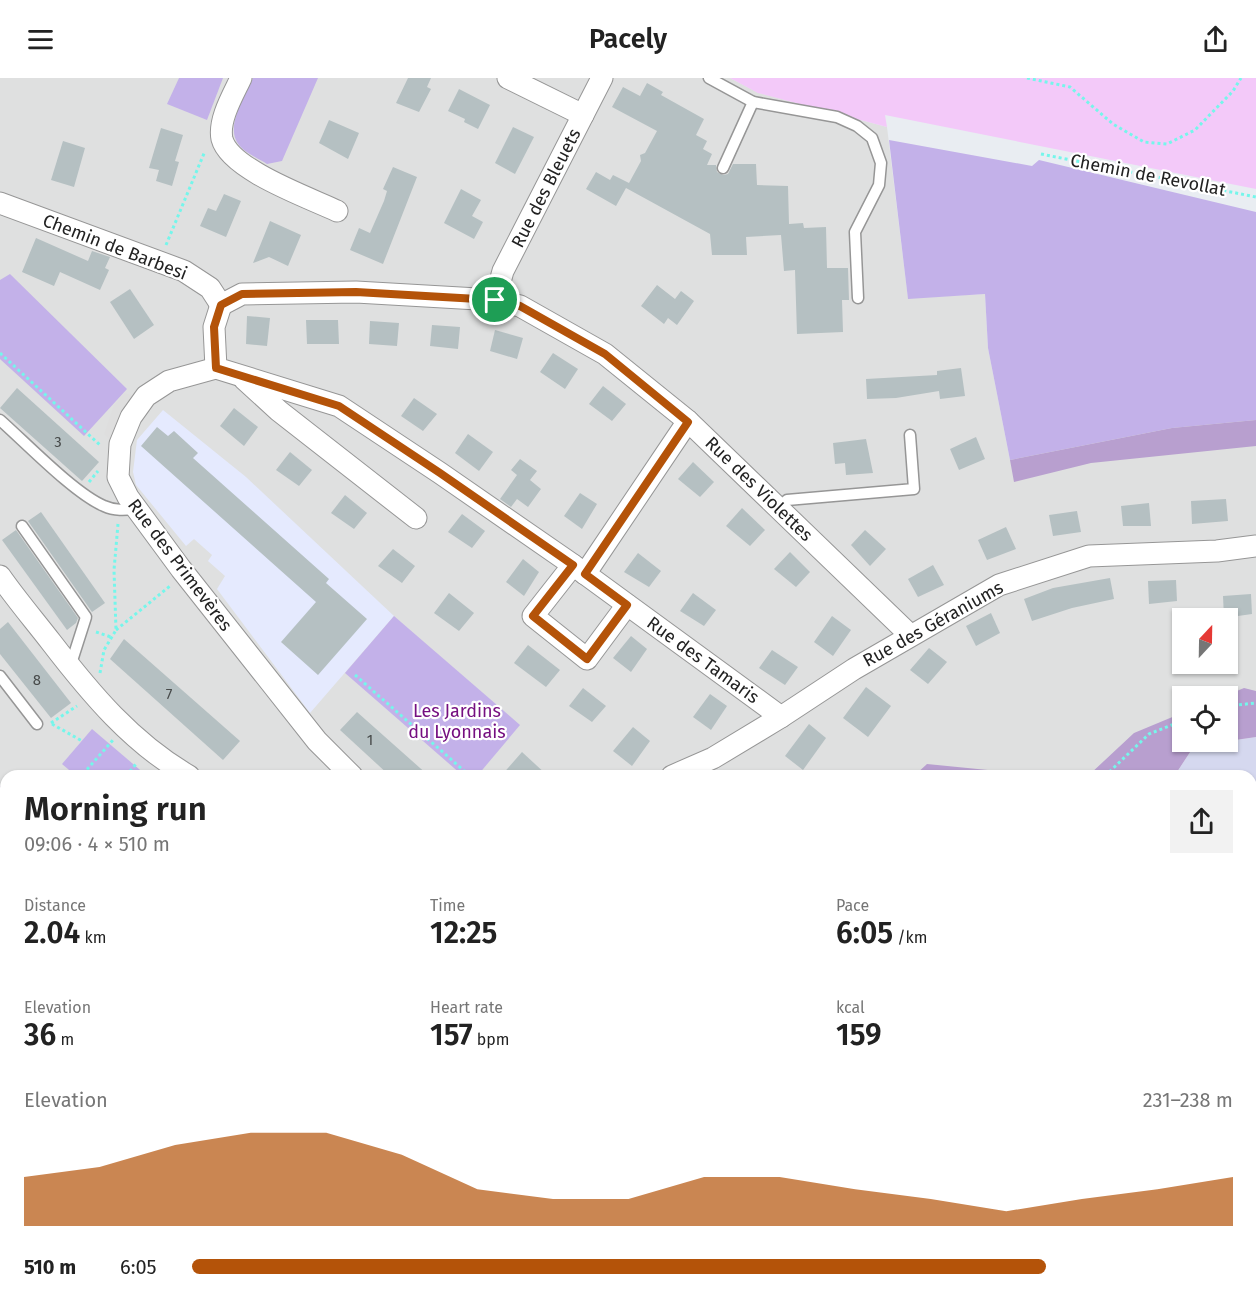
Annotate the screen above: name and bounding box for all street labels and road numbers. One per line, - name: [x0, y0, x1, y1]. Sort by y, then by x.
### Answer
- street label: Rue des Bleuets: [507, 125, 585, 251]
- street label: Chemin de Revollat: [1068, 149, 1228, 201]
- street label: Chemin de Barbesi: [40, 209, 190, 285]
- street label: Rue des Violettes: [701, 432, 817, 546]
- street label: Rue des Primevères: [123, 494, 237, 636]
- street label: Rue des Géraniums: [859, 576, 1007, 672]
- street label: Rue des Tamaris: [643, 612, 763, 708]

